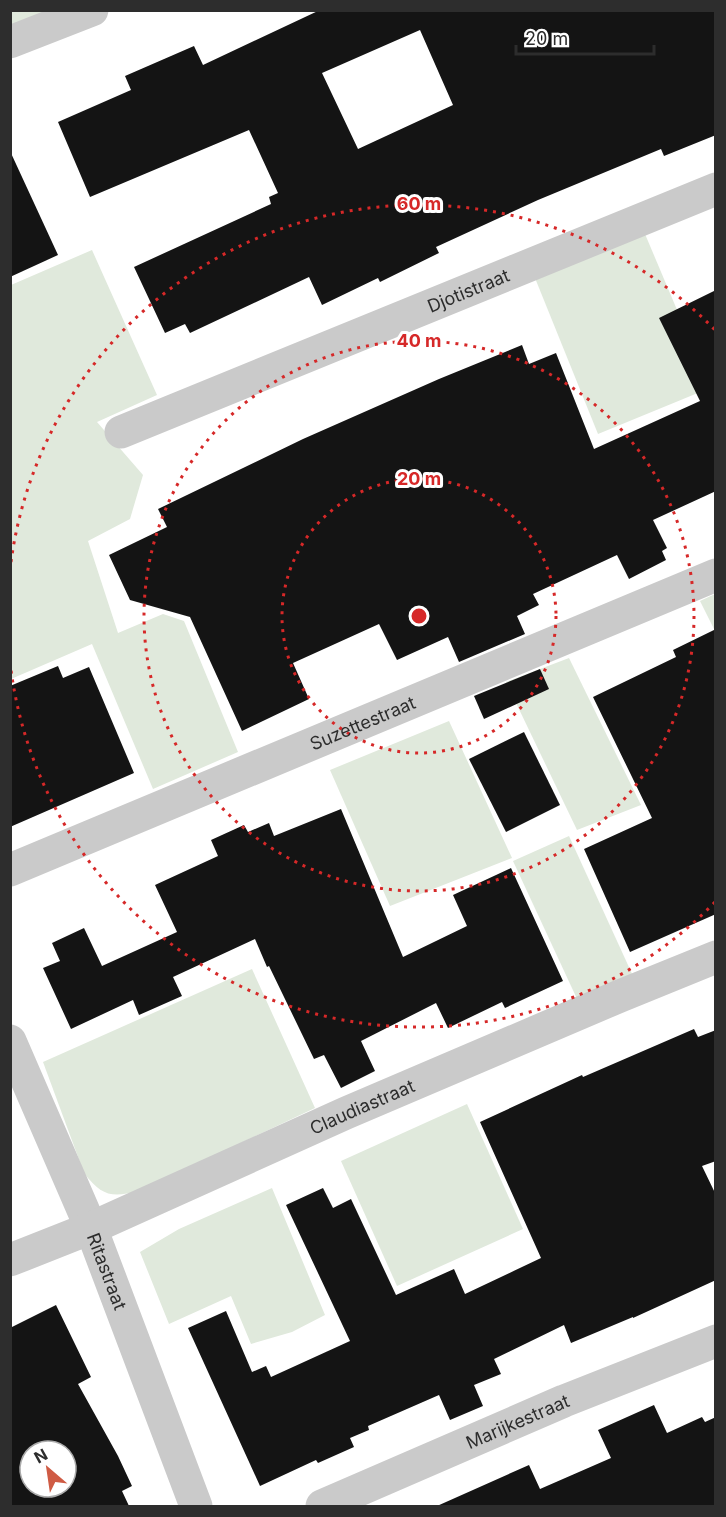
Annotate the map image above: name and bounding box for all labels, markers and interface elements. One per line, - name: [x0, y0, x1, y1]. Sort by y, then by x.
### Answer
- scale bar: [516, 18, 654, 56]
- text: 20 m: [525, 28, 568, 49]
- text: 60 m: [397, 193, 441, 214]
- street label: Djotistraat: [424, 264, 512, 316]
- text: 40 m: [397, 330, 442, 351]
- text: 20 m: [397, 468, 441, 489]
- centre of rings: [409, 606, 429, 626]
- street label: Suzettestraat: [307, 691, 418, 754]
- street label: Claudiastraat: [306, 1075, 418, 1139]
- street label: Ritastraat: [83, 1230, 131, 1313]
- street label: Marijkestraat: [463, 1390, 572, 1453]
- north arrow: [18, 1439, 78, 1499]
- text: N: [31, 1444, 51, 1468]

